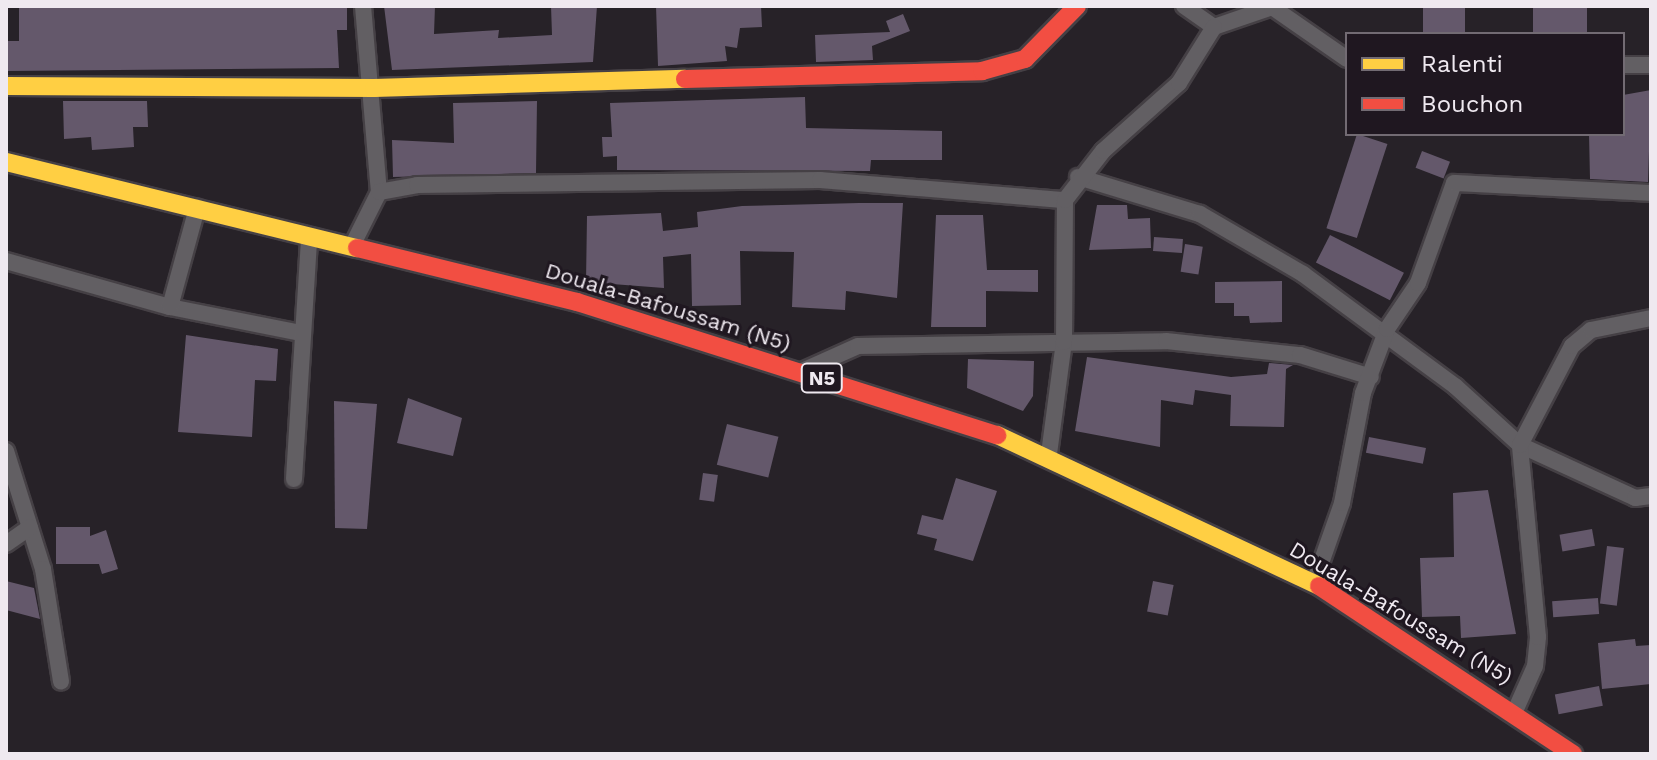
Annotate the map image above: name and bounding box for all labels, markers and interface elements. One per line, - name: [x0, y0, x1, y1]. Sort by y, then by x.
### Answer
- legend: [1345, 32, 1625, 136]
- text: Ralenti: [1421, 50, 1503, 78]
- text: Bouchon: [1421, 90, 1523, 118]
- street label: Douala-Bafoussam (N5): [542, 257, 794, 357]
- road number: N5: [800, 362, 844, 394]
- street label: Douala-Bafoussam (N5): [1285, 536, 1517, 690]

